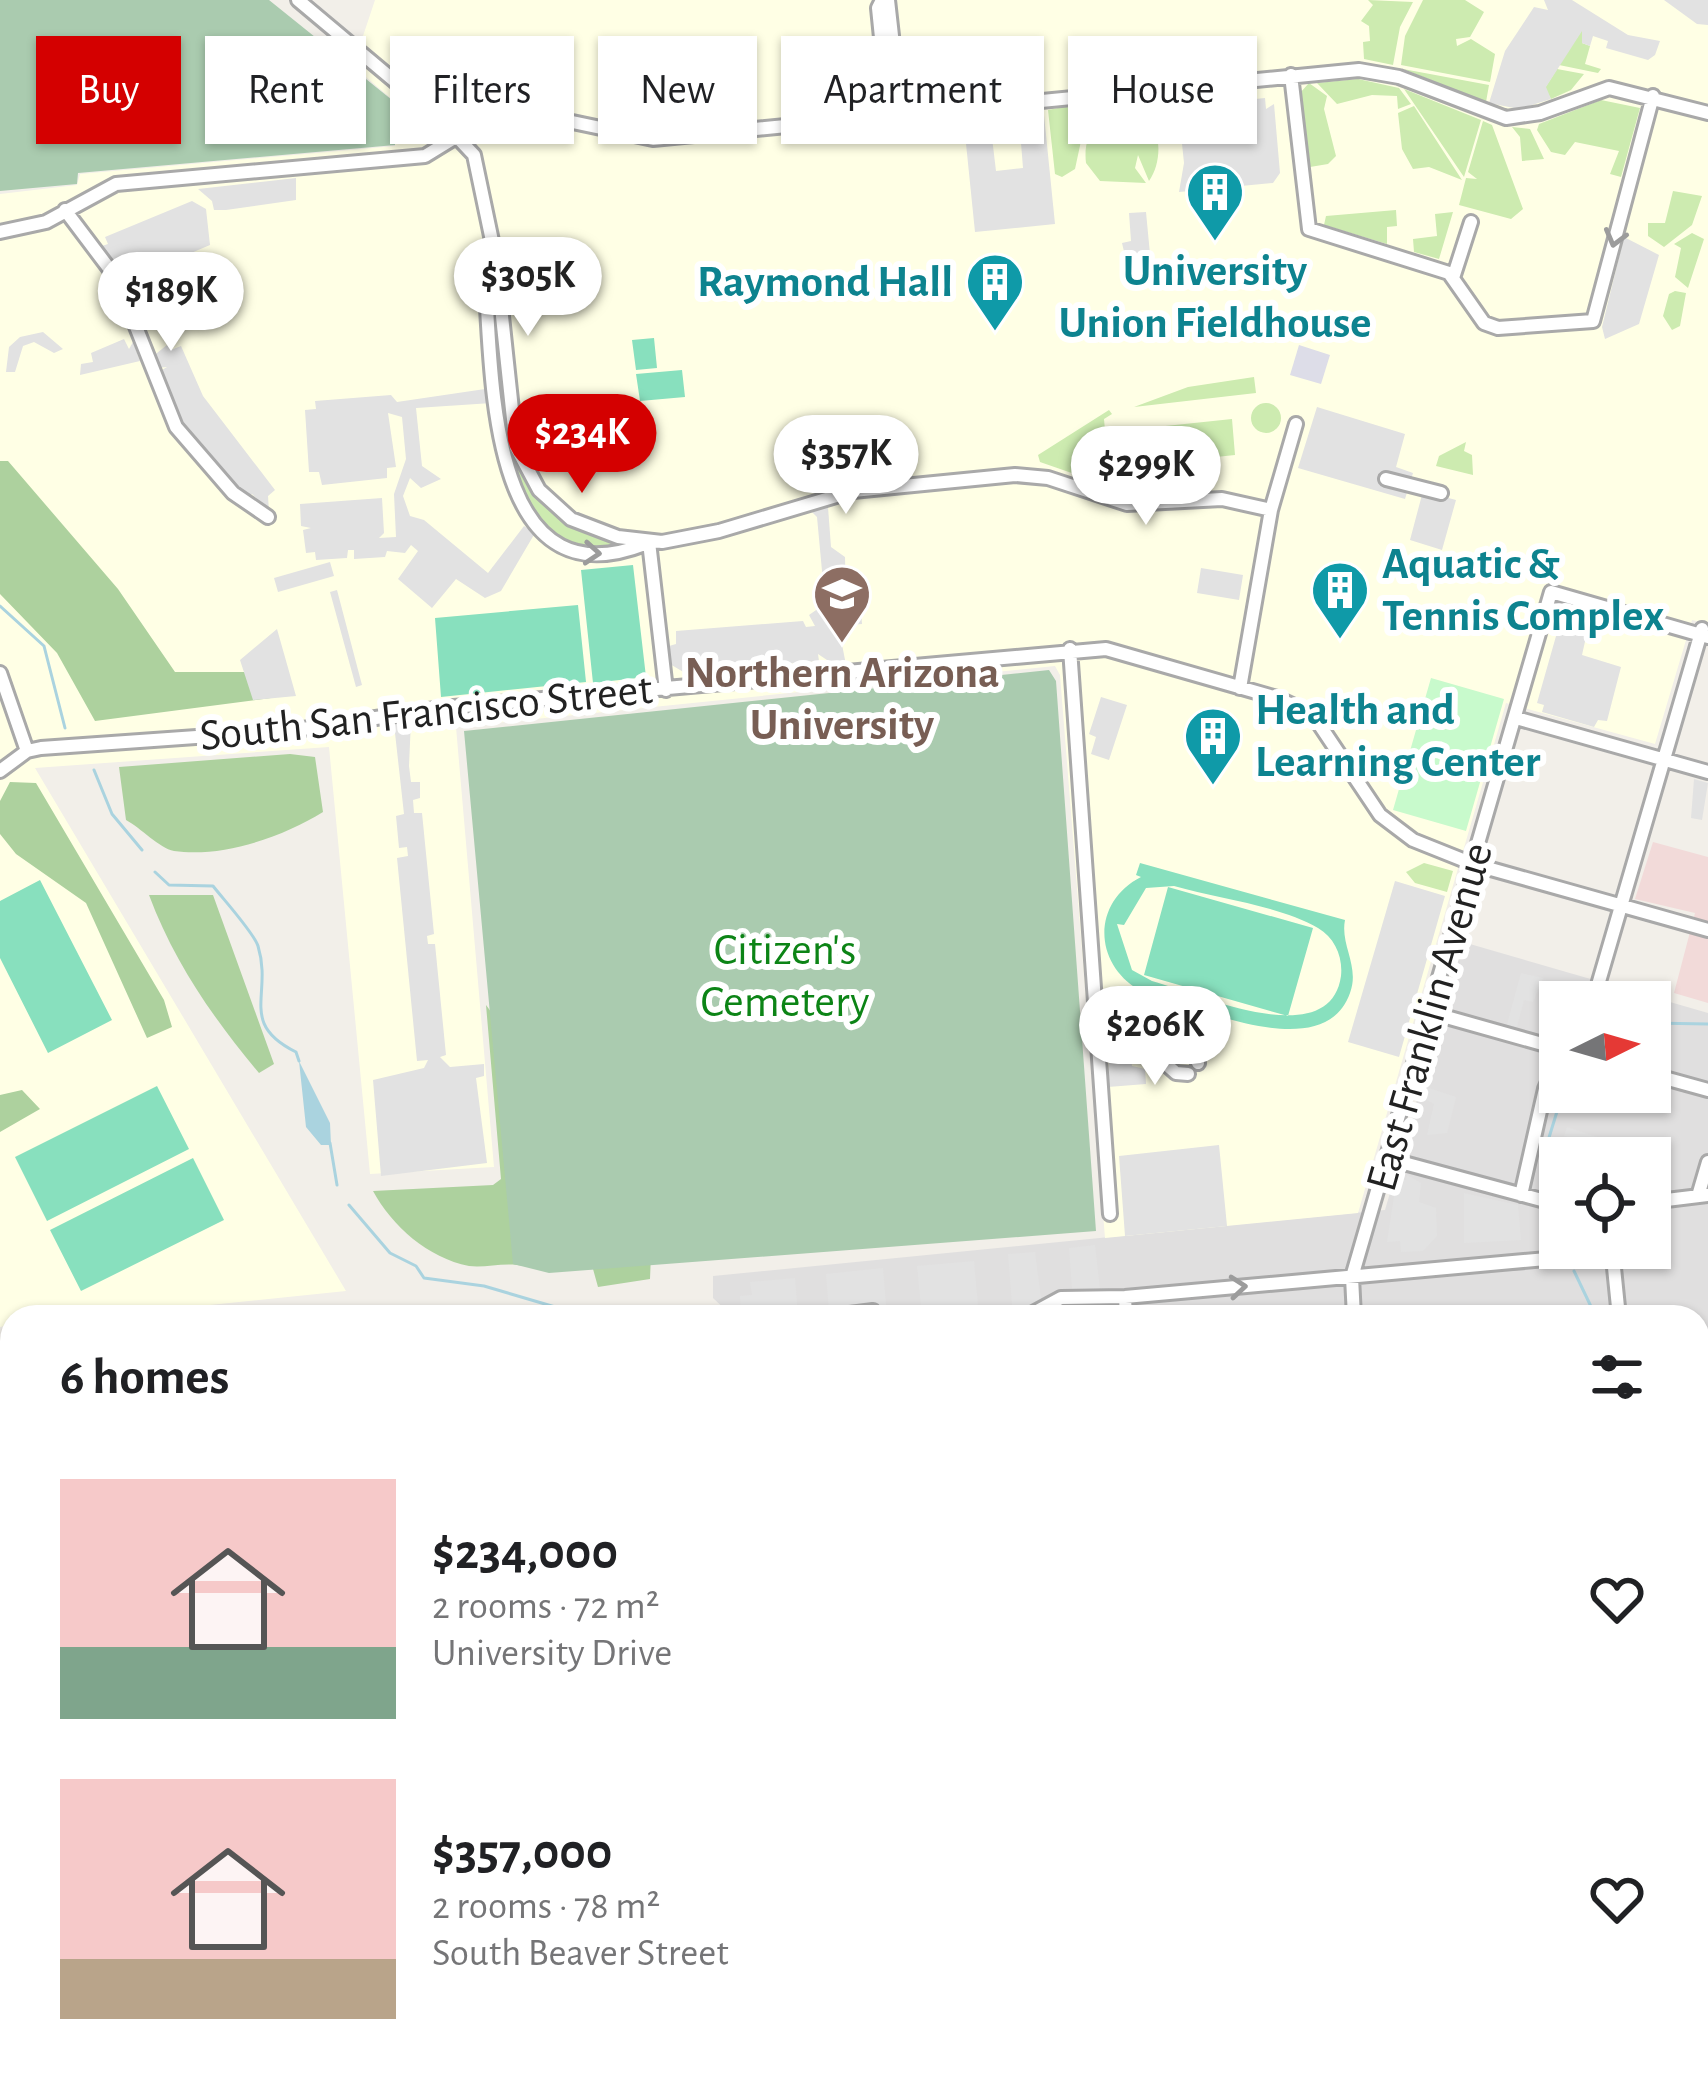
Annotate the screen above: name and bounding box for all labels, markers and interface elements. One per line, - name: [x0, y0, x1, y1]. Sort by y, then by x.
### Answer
- chip: Buy: [36, 36, 181, 144]
- chip: Rent: [205, 36, 366, 144]
- chip: Filters: [390, 36, 574, 144]
- chip: New: [598, 36, 757, 144]
- chip: Apartment: [781, 36, 1044, 144]
- chip: House: [1068, 36, 1257, 144]
- building icon: University Union Fieldhouse: [1184, 161, 1246, 243]
- one-way arrow: [1605, 228, 1630, 248]
- pin: $305K: [444, 237, 612, 339]
- place label: University Union Fieldhouse: [1058, 249, 1372, 346]
- building icon: Raymond Hall: [964, 251, 1026, 333]
- pin: $189K: [87, 252, 255, 354]
- text: $305K: [481, 256, 575, 295]
- place label: Raymond Hall: [697, 260, 953, 305]
- text: $189K: [125, 271, 217, 310]
- pin: $234K: [498, 394, 666, 496]
- text: $234K: [534, 413, 630, 452]
- pin: $357K: [762, 415, 930, 517]
- pin: $299K: [1062, 426, 1230, 528]
- text: $357K: [801, 434, 891, 473]
- text: $299K: [1098, 445, 1194, 484]
- one-way arrow: [582, 539, 601, 565]
- place label: Aquatic & Tennis Complex: [1382, 542, 1664, 639]
- building icon: Aquatic & Tennis Complex: [1309, 559, 1371, 641]
- school or university icon: Northern Arizona University: [811, 563, 873, 645]
- place label: Northern Arizona University: [684, 651, 1000, 748]
- street label: South San Francisco Street: [197, 667, 655, 759]
- place label: Health and Learning Center: [1255, 688, 1541, 785]
- building icon: Health and Learning Center: [1182, 705, 1244, 787]
- street label: East Franklin Avenue: [1359, 838, 1501, 1196]
- park label: Citizen's Cemetery: [701, 928, 869, 1025]
- north arrow: [1539, 981, 1671, 1113]
- map controls: [1539, 981, 1671, 1269]
- pin: $206K: [1071, 986, 1239, 1088]
- text: $206K: [1106, 1005, 1204, 1044]
- button: locate: [1539, 1137, 1671, 1269]
- one-way arrow: [1229, 1275, 1248, 1300]
- icon: filters: [1584, 1344, 1650, 1410]
- text: 6 homes: [60, 1352, 229, 1403]
- icon: home: [156, 1527, 300, 1671]
- text: $234,000: [432, 1527, 618, 1578]
- icon: heart: [1584, 1566, 1650, 1632]
- text: 2 rooms · 72 m²: [432, 1587, 659, 1626]
- text: University Drive: [432, 1634, 672, 1673]
- icon: home: [156, 1827, 300, 1971]
- text: $357,000: [432, 1827, 612, 1878]
- icon: heart: [1584, 1866, 1650, 1932]
- text: 2 rooms · 78 m²: [432, 1887, 660, 1926]
- text: South Beaver Street: [432, 1934, 729, 1973]

